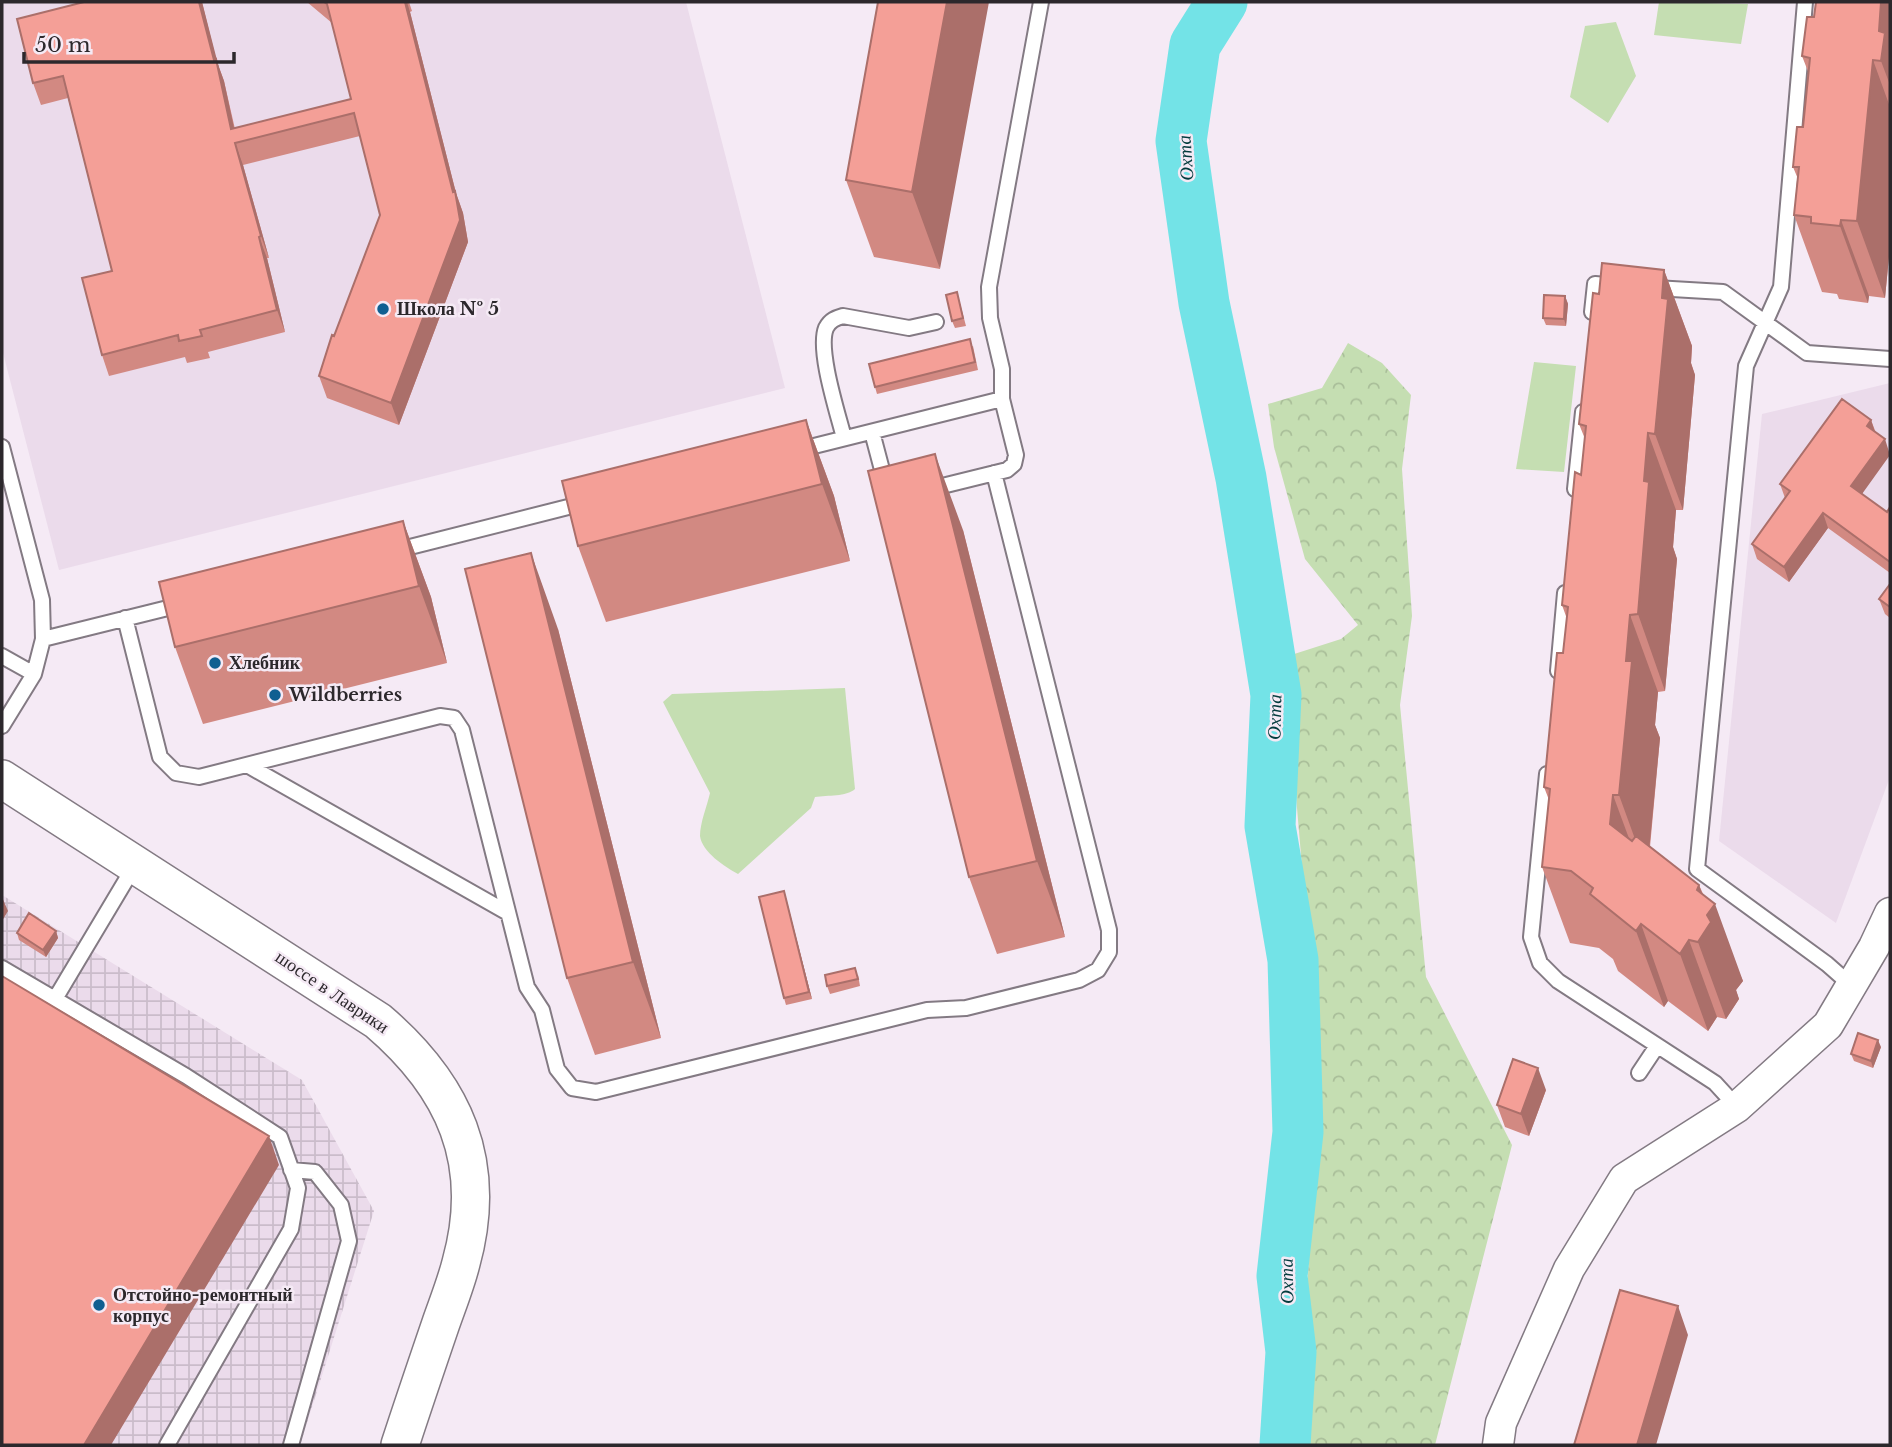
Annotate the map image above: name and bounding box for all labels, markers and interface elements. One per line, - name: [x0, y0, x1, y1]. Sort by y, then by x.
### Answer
- scale bar: [24, 21, 234, 65]
- text: 50 m: [35, 32, 91, 58]
- water label: Охта: [1172, 134, 1199, 182]
- place label: Школа № 5: [397, 298, 499, 320]
- marker: Школа № 5: [375, 301, 391, 317]
- place label: Хлебник: [229, 652, 301, 674]
- marker: Хлебник: [207, 655, 223, 671]
- place label: Wildberries: [288, 684, 402, 706]
- marker: Wildberries: [267, 687, 283, 703]
- water label: Охта: [1263, 694, 1286, 740]
- street label: шоссе в Лаврики: [271, 946, 393, 1038]
- water label: Охта: [1275, 1258, 1298, 1304]
- place label: Отстойно-ремонтный корпус: [113, 1284, 293, 1327]
- marker: Отстойно-ремонтный корпус: [91, 1297, 107, 1313]

